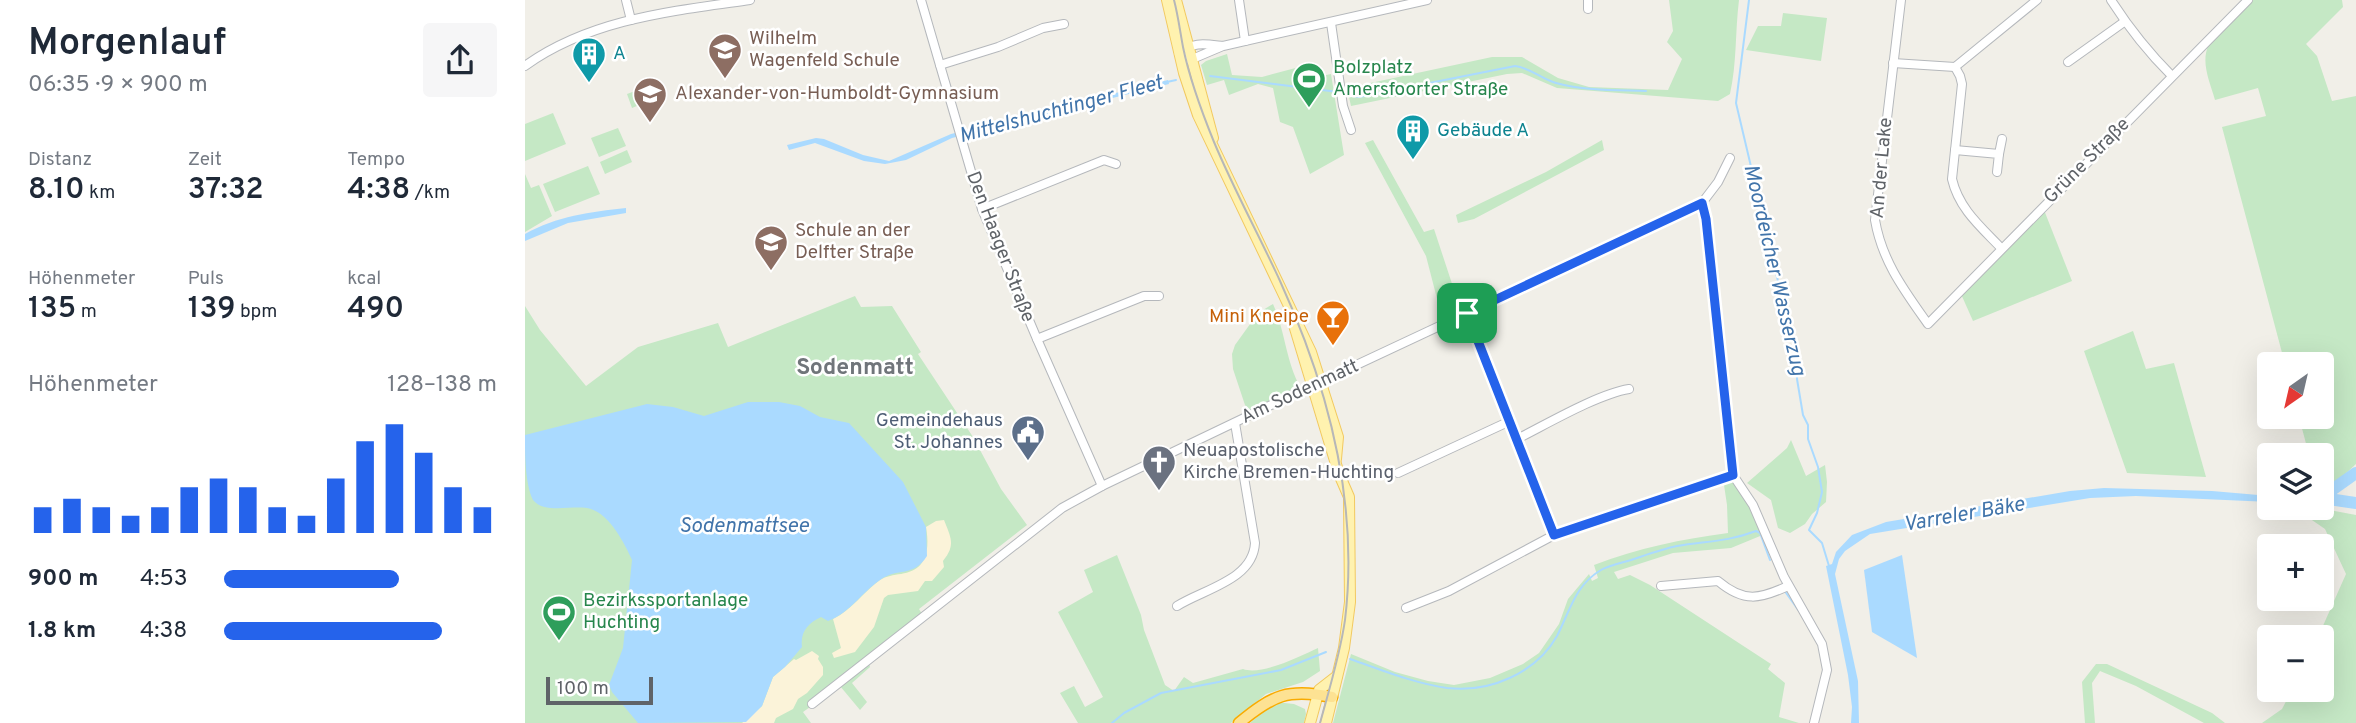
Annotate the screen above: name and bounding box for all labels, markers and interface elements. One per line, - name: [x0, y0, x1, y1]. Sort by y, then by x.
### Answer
- text: Morgenlauf: [28, 20, 226, 69]
- button: share: [423, 23, 497, 97]
- place label: Wilhelm Wagenfeld Schule: [749, 27, 900, 73]
- school or university icon: Wilhelm Wagenfeld Schule: [706, 31, 744, 80]
- building icon: A: [570, 35, 608, 84]
- place label: A: [613, 42, 626, 66]
- place label: Bolzplatz Amersfoorter Straße: [1333, 56, 1508, 102]
- sports icon: Bolzplatz Amersfoorter Straße: [1290, 60, 1328, 109]
- water label: Mittelshuchtinger Fleet: [956, 69, 1167, 150]
- text: 06:35 · 9 × 900 m: [28, 71, 208, 100]
- school or university icon: Alexander-von-Humboldt-Gymnasium: [631, 75, 669, 124]
- place label: Alexander-von-Humboldt-Gymnasium: [675, 82, 999, 106]
- building icon: Gebäude A: [1394, 112, 1432, 161]
- street label: Grüne Straße: [2039, 113, 2135, 209]
- street label: An der Lake: [1866, 116, 1898, 220]
- place label: Gebäude A: [1437, 119, 1529, 143]
- text: Distanz: [28, 148, 92, 172]
- text: Zeit: [188, 148, 222, 172]
- text: Tempo: [347, 148, 405, 172]
- water label: Moordeicher Wasserzug: [1737, 162, 1812, 379]
- street label: Den Haager Straße: [960, 168, 1040, 326]
- text: 8.10: [28, 172, 85, 209]
- text: 37:32: [188, 172, 264, 209]
- text: 4:38: [347, 172, 410, 209]
- text: km: [85, 181, 115, 205]
- text: /km: [410, 181, 450, 205]
- place label: Schule an der Delfter Straße: [795, 219, 914, 265]
- school or university icon: Schule an der Delfter Straße: [752, 223, 790, 272]
- text: Höhenmeter: [28, 267, 135, 291]
- text: Puls: [188, 267, 224, 291]
- text: kcal: [347, 267, 381, 291]
- pin: [1437, 283, 1497, 343]
- text: 135: [28, 291, 76, 328]
- text: 139: [188, 291, 235, 328]
- text: 490: [347, 291, 404, 328]
- icon: arrive: [1448, 294, 1486, 332]
- bar icon: Mini Kneipe: [1314, 298, 1352, 347]
- text: m: [76, 300, 97, 324]
- text: bpm: [235, 300, 277, 324]
- place label: Mini Kneipe: [1209, 305, 1309, 329]
- north arrow: [2257, 352, 2335, 429]
- map controls: [2257, 352, 2334, 702]
- district label: Sodenmatt: [796, 354, 914, 383]
- street label: Am Sodenmatt: [1237, 354, 1363, 430]
- text: Höhenmeter: [28, 371, 158, 400]
- text: 128–138 m: [387, 371, 497, 400]
- place label: Gemeindehaus St. Johannes: [876, 409, 1003, 455]
- public building icon: Gemeindehaus St. Johannes: [1009, 413, 1047, 462]
- place label: Neuapostolische Kirche Bremen-Huchting: [1183, 439, 1394, 485]
- church icon: Neuapostolische Kirche Bremen-Huchting: [1140, 443, 1178, 492]
- button: layers: [2257, 443, 2334, 520]
- water label: Varreler Bäke: [1901, 491, 2028, 539]
- water label: Sodenmattsee: [679, 513, 810, 540]
- button: +: [2257, 534, 2334, 611]
- text: 900 m: [28, 565, 98, 594]
- text: 4:53: [140, 565, 188, 594]
- place label: Bezirkssportanlage Huchting: [583, 589, 748, 635]
- sports icon: Bezirkssportanlage Huchting: [540, 593, 578, 642]
- text: 1.8 km: [28, 617, 96, 646]
- text: 4:38: [140, 617, 187, 646]
- button: −: [2257, 625, 2334, 702]
- scale bar: [546, 674, 653, 706]
- text: 100 m: [557, 677, 609, 701]

